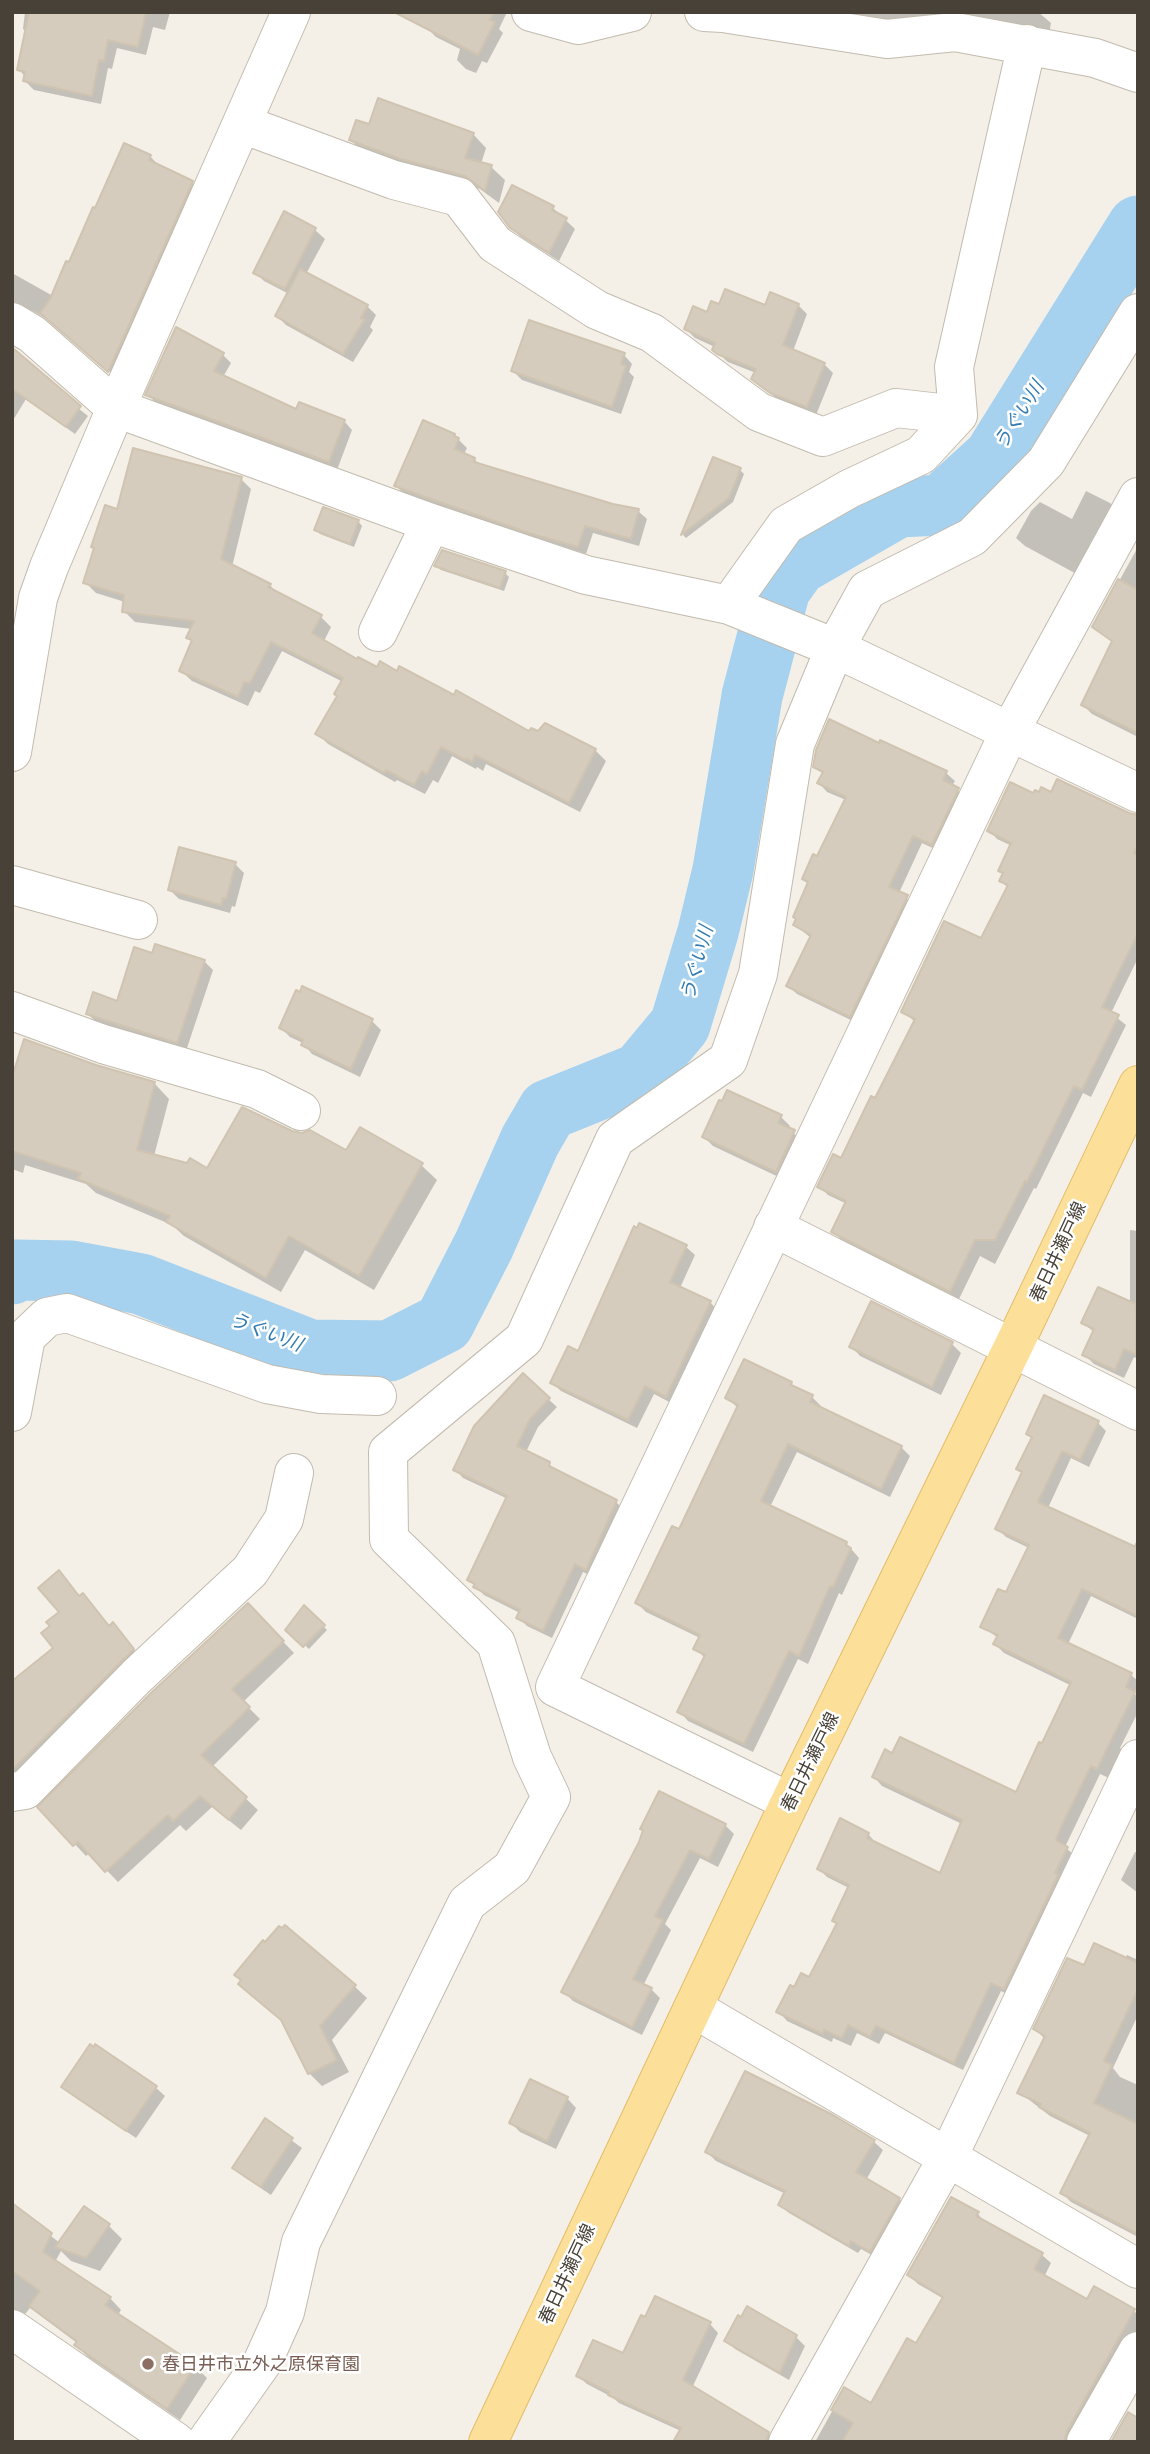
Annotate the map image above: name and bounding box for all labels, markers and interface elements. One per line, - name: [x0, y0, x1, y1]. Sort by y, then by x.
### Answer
- water label: うぐい川: [989, 377, 1049, 453]
- water label: うぐい川: [676, 923, 718, 1003]
- street label: 春日井瀬戸線: [1025, 1198, 1091, 1306]
- water label: うぐい川: [226, 1308, 306, 1356]
- street label: 春日井瀬戸線: [777, 1709, 843, 1815]
- street label: 春日井瀬戸線: [534, 2220, 600, 2328]
- place label: 春日井市立外之原保育園: [162, 2353, 360, 2375]
- marker: 春日井市立外之原保育園: [140, 2356, 156, 2372]

